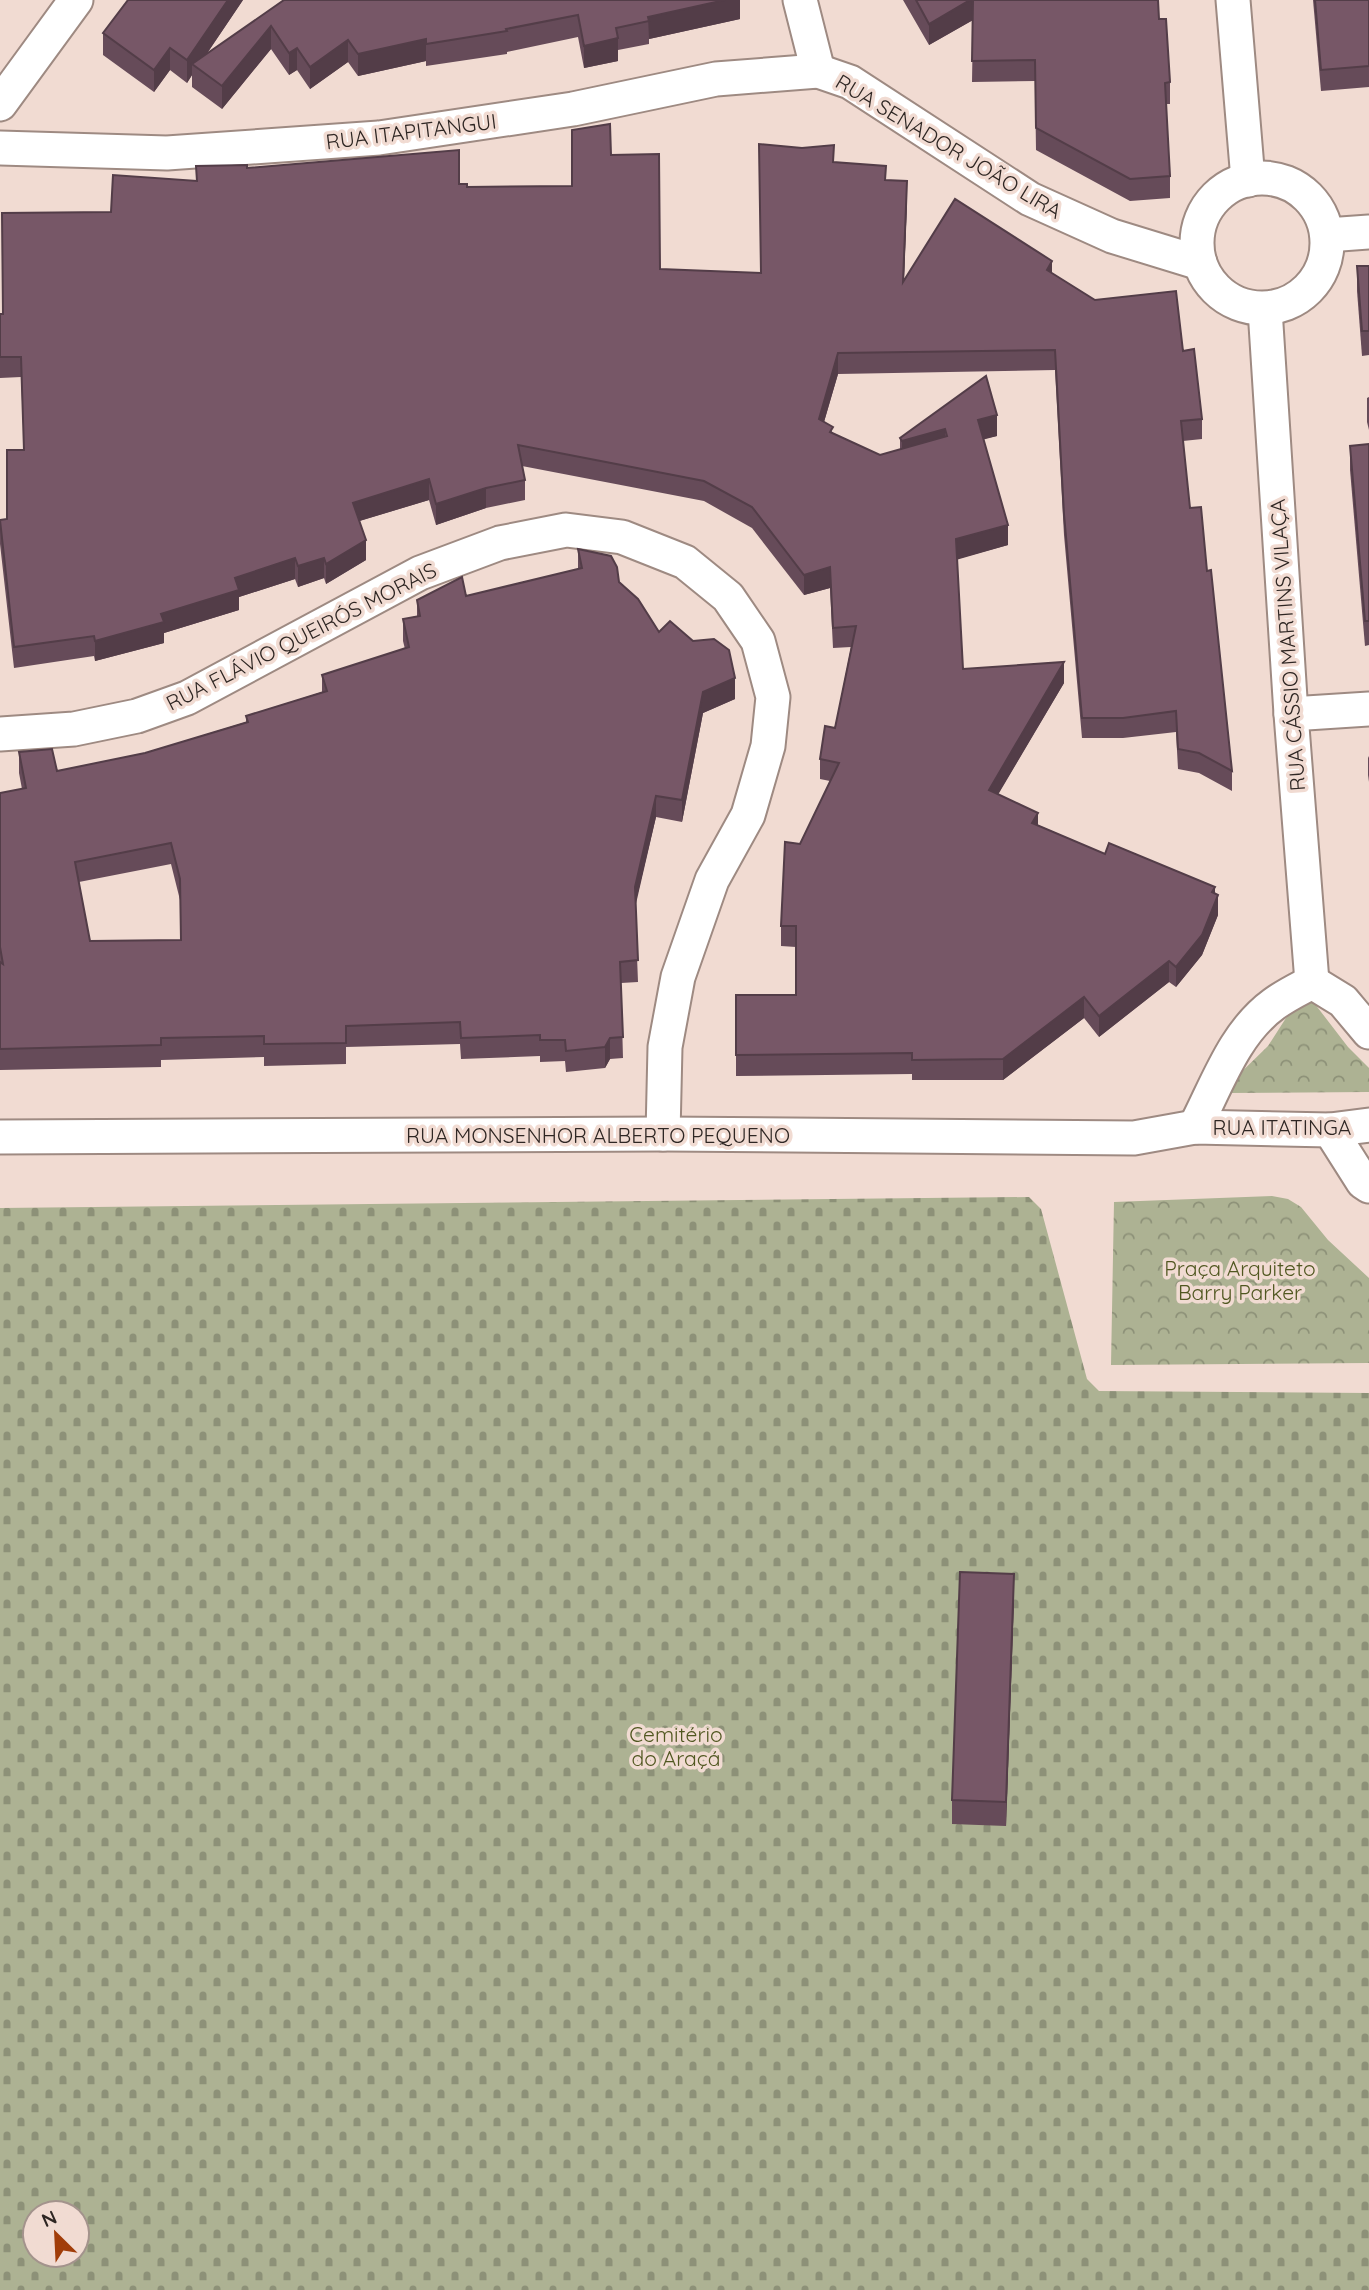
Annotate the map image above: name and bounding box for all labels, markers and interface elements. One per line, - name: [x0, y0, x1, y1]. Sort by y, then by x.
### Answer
- street label: RUA SENADOR JOÃO LIRA: [831, 68, 1067, 224]
- street label: RUA ITAPITANGUI: [324, 108, 498, 154]
- street label: RUA CÁSSIO MARTINS VILAÇA: [1264, 498, 1310, 792]
- street label: RUA FLÁVIO QUEIRÓS MORAIS: [161, 556, 441, 716]
- street label: RUA ITATINGA: [1213, 1114, 1351, 1140]
- street label: RUA MONSENHOR ALBERTO PEQUENO: [406, 1122, 790, 1148]
- park label: Praça Arquiteto Barry Parker: [1164, 1255, 1316, 1305]
- park label: Cemitério do Araçá: [629, 1721, 723, 1771]
- north arrow: [21, 2199, 91, 2269]
- text: N: [38, 2205, 60, 2232]

